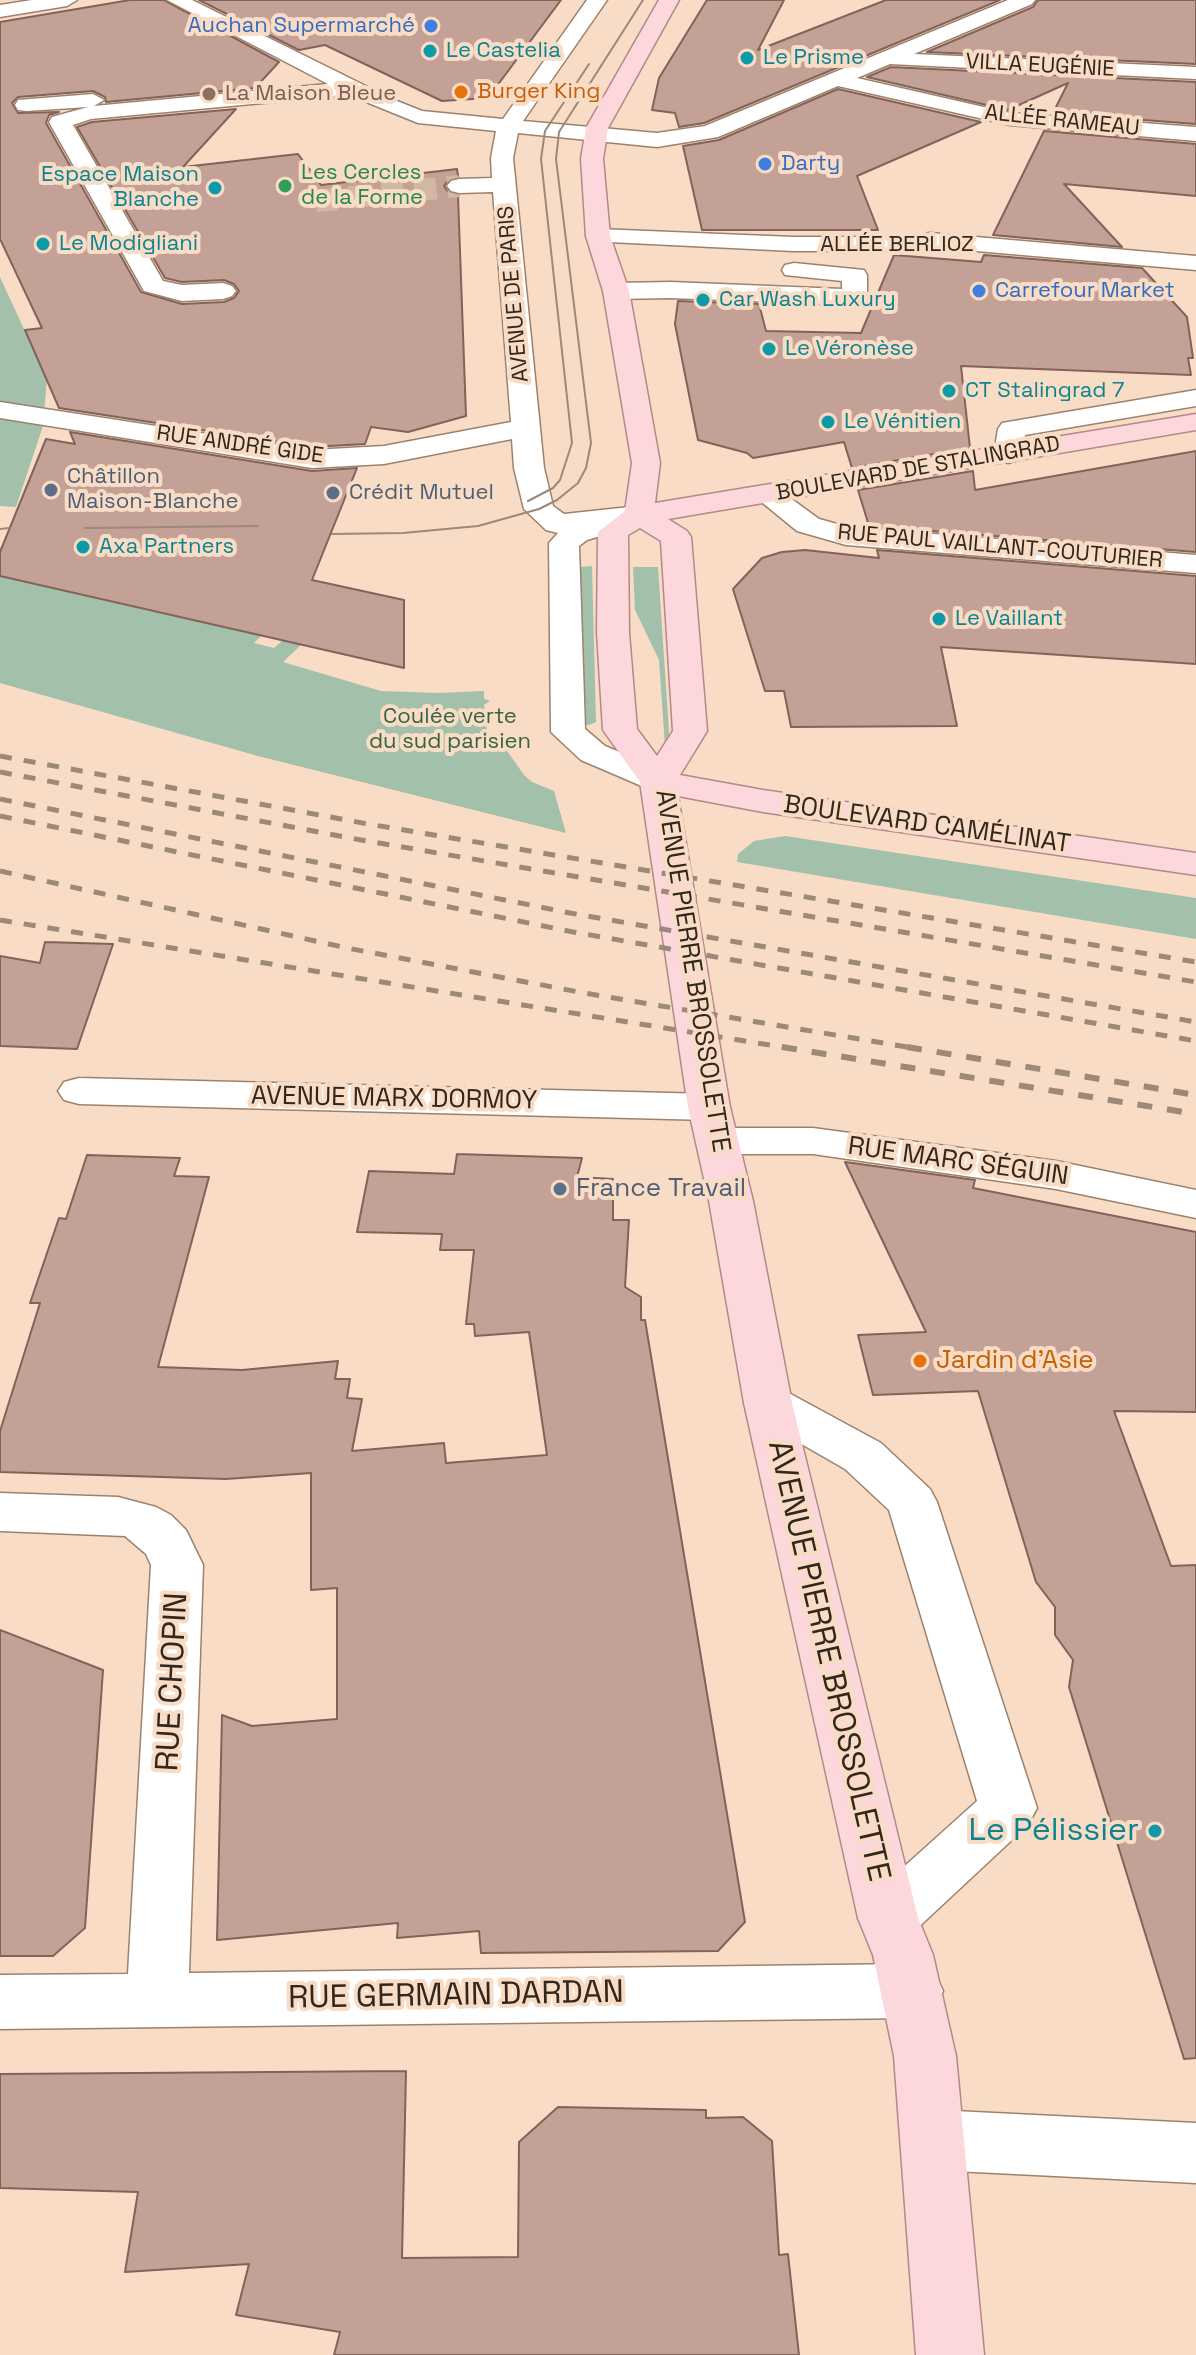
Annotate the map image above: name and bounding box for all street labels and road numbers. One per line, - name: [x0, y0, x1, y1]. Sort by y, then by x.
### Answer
- street label: VILLA EUGÉNIE: [965, 49, 1115, 83]
- street label: ALLÉE RAMEAU: [983, 100, 1141, 142]
- street label: AVENUE DE PARIS: [493, 205, 535, 383]
- street label: ALLÉE BERLIOZ: [820, 232, 974, 258]
- street label: RUE ANDRÉ GIDE: [155, 420, 325, 470]
- street label: BOULEVARD DE STALINGRAD: [774, 431, 1062, 507]
- street label: RUE PAUL VAILLANT-COUTURIER: [836, 520, 1164, 574]
- street label: AVENUE PIERRE BROSSOLETTE: [648, 787, 736, 1155]
- street label: BOULEVARD CAMÉLINAT: [781, 789, 1073, 861]
- street label: AVENUE MARX DORMOY: [251, 1081, 537, 1117]
- street label: RUE MARC SÉGUIN: [846, 1131, 1070, 1193]
- street label: AVENUE PIERRE BROSSOLETTE: [759, 1437, 897, 1885]
- street label: RUE CHOPIN: [149, 1592, 197, 1772]
- street label: RUE GERMAIN DARDAN: [288, 1974, 624, 2018]

